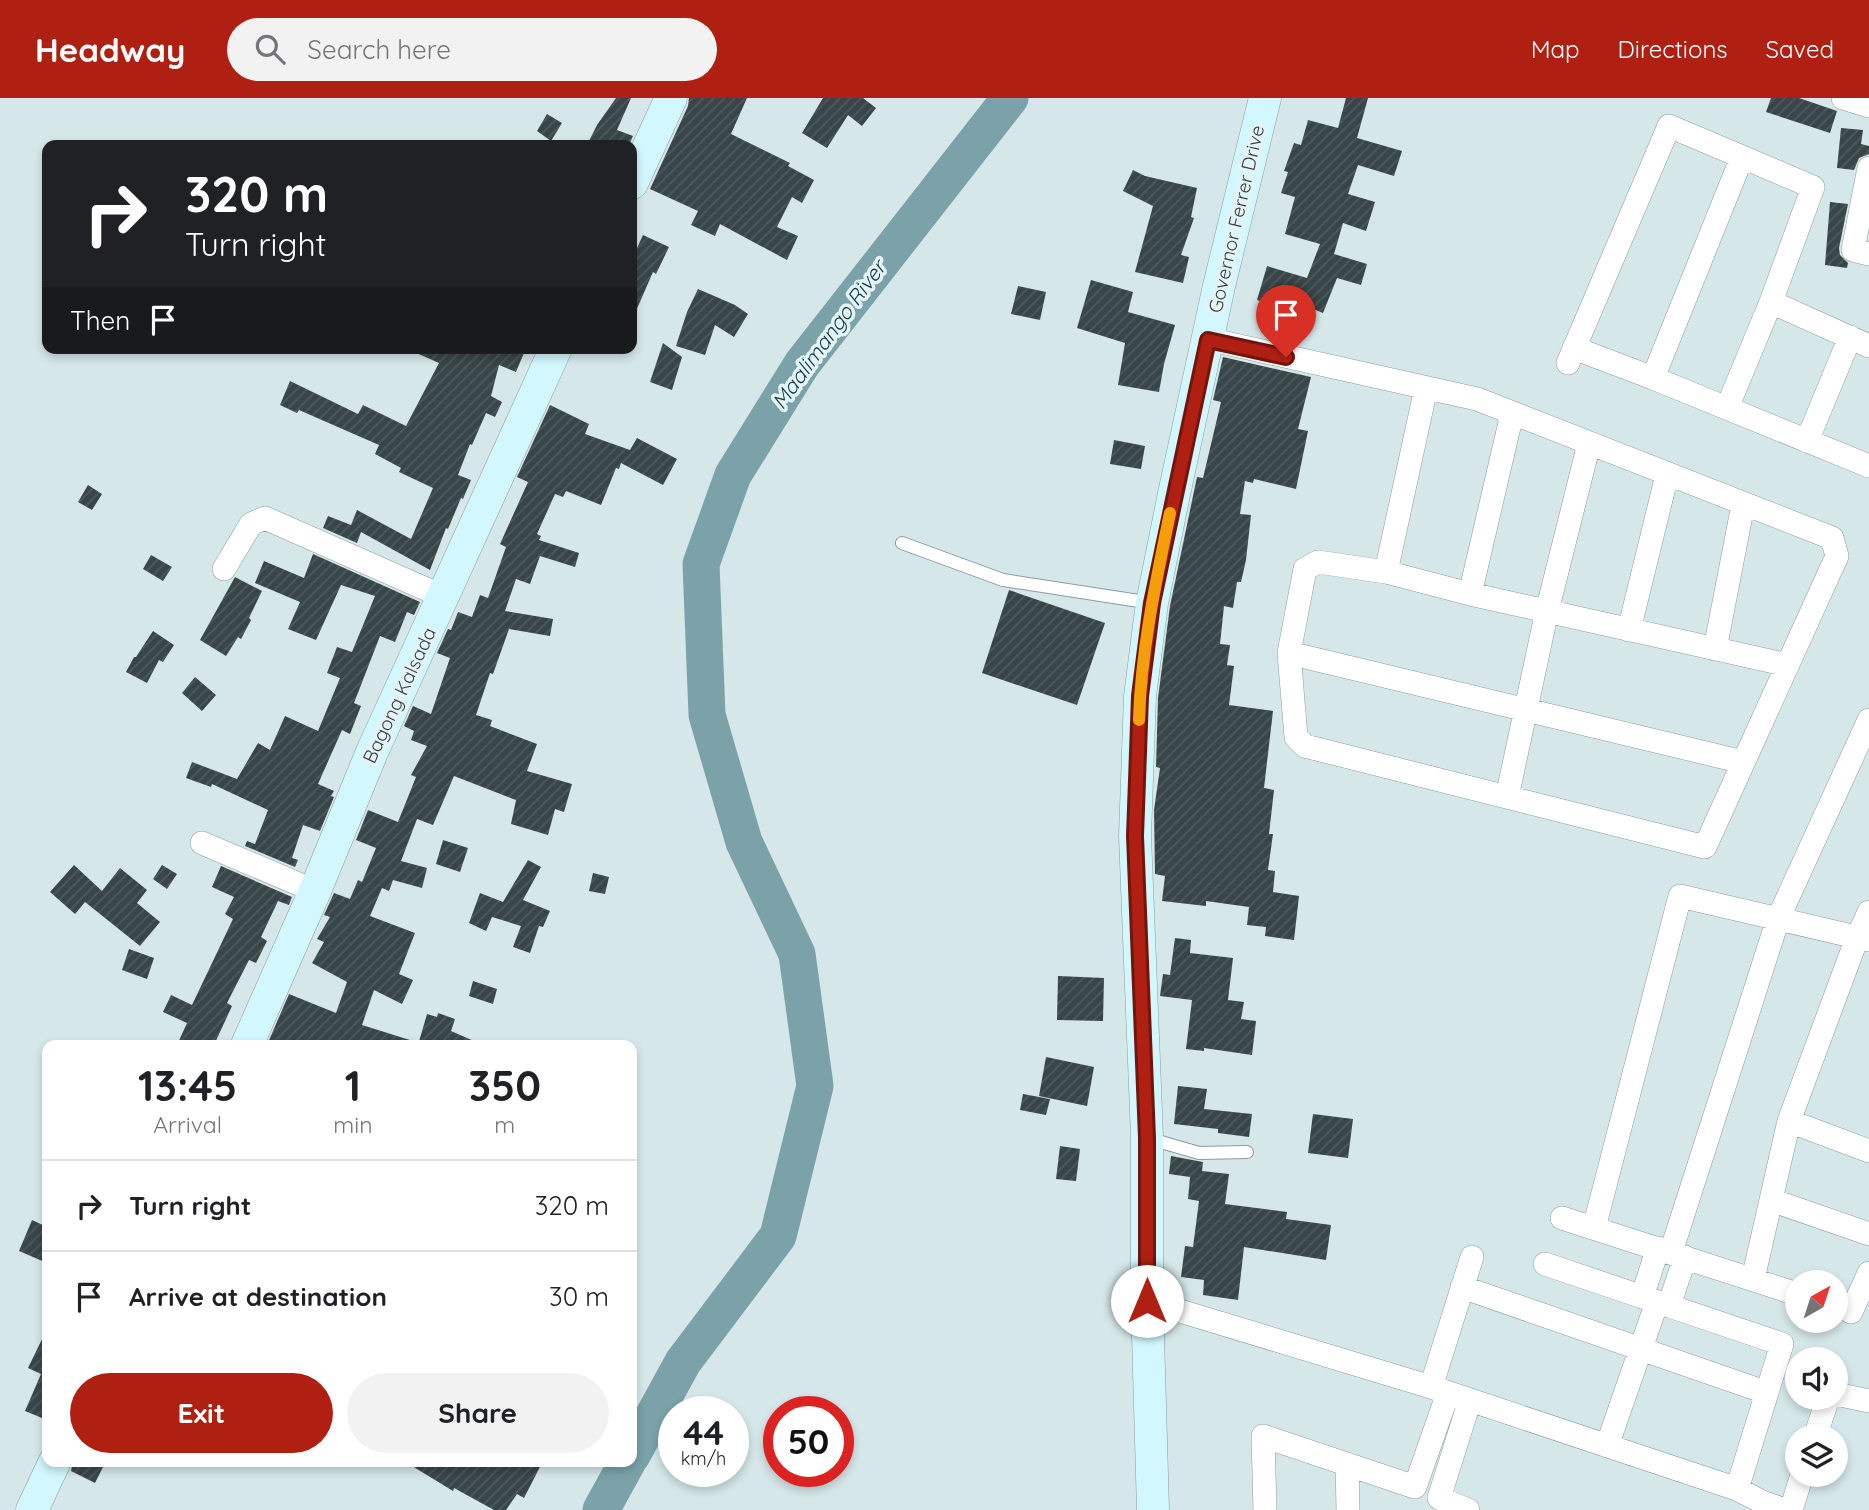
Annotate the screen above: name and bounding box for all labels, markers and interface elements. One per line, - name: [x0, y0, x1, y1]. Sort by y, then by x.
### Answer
- search box: [227, 18, 717, 81]
- text: Headway: [35, 29, 185, 70]
- icon: search: [251, 30, 289, 68]
- text: Search here: [307, 33, 451, 66]
- text: Map: [1531, 34, 1580, 64]
- text: Directions: [1618, 34, 1728, 64]
- text: Saved: [1766, 34, 1834, 64]
- street label: Governor Ferrer Drive: [1203, 123, 1269, 315]
- text: 320 m: [185, 163, 328, 224]
- icon: right: [70, 168, 161, 259]
- text: Turn right: [185, 224, 326, 264]
- water label: Maalimango River: [766, 253, 892, 414]
- pin: [1256, 285, 1316, 357]
- icon: arrive: [1267, 296, 1305, 334]
- icon: arrive: [144, 301, 182, 339]
- text: Then: [70, 304, 130, 337]
- street label: Bagong Kalsada: [357, 623, 441, 767]
- text: 13:45: [138, 1059, 237, 1112]
- text: 1: [345, 1059, 361, 1112]
- text: 350: [468, 1059, 541, 1112]
- text: Arrival: [153, 1110, 222, 1139]
- text: min: [333, 1110, 372, 1139]
- text: m: [494, 1110, 515, 1139]
- icon: right: [70, 1187, 108, 1225]
- text: Turn right: [129, 1189, 251, 1222]
- text: 320 m: [535, 1189, 609, 1222]
- position arrow: [1110, 1264, 1184, 1338]
- north arrow: [1785, 1270, 1848, 1334]
- map controls: [1785, 1270, 1848, 1487]
- icon: arrive: [70, 1278, 108, 1316]
- text: Arrive at destination: [129, 1280, 387, 1313]
- text: 30 m: [549, 1280, 609, 1313]
- button: sound: [1785, 1347, 1848, 1410]
- button: Exit: [70, 1373, 333, 1453]
- button: Share: [347, 1373, 609, 1453]
- speed limit sign: 50: [763, 1396, 854, 1487]
- text: 44: [683, 1410, 724, 1454]
- button: layers: [1785, 1424, 1848, 1487]
- text: km/h: [681, 1447, 726, 1470]

